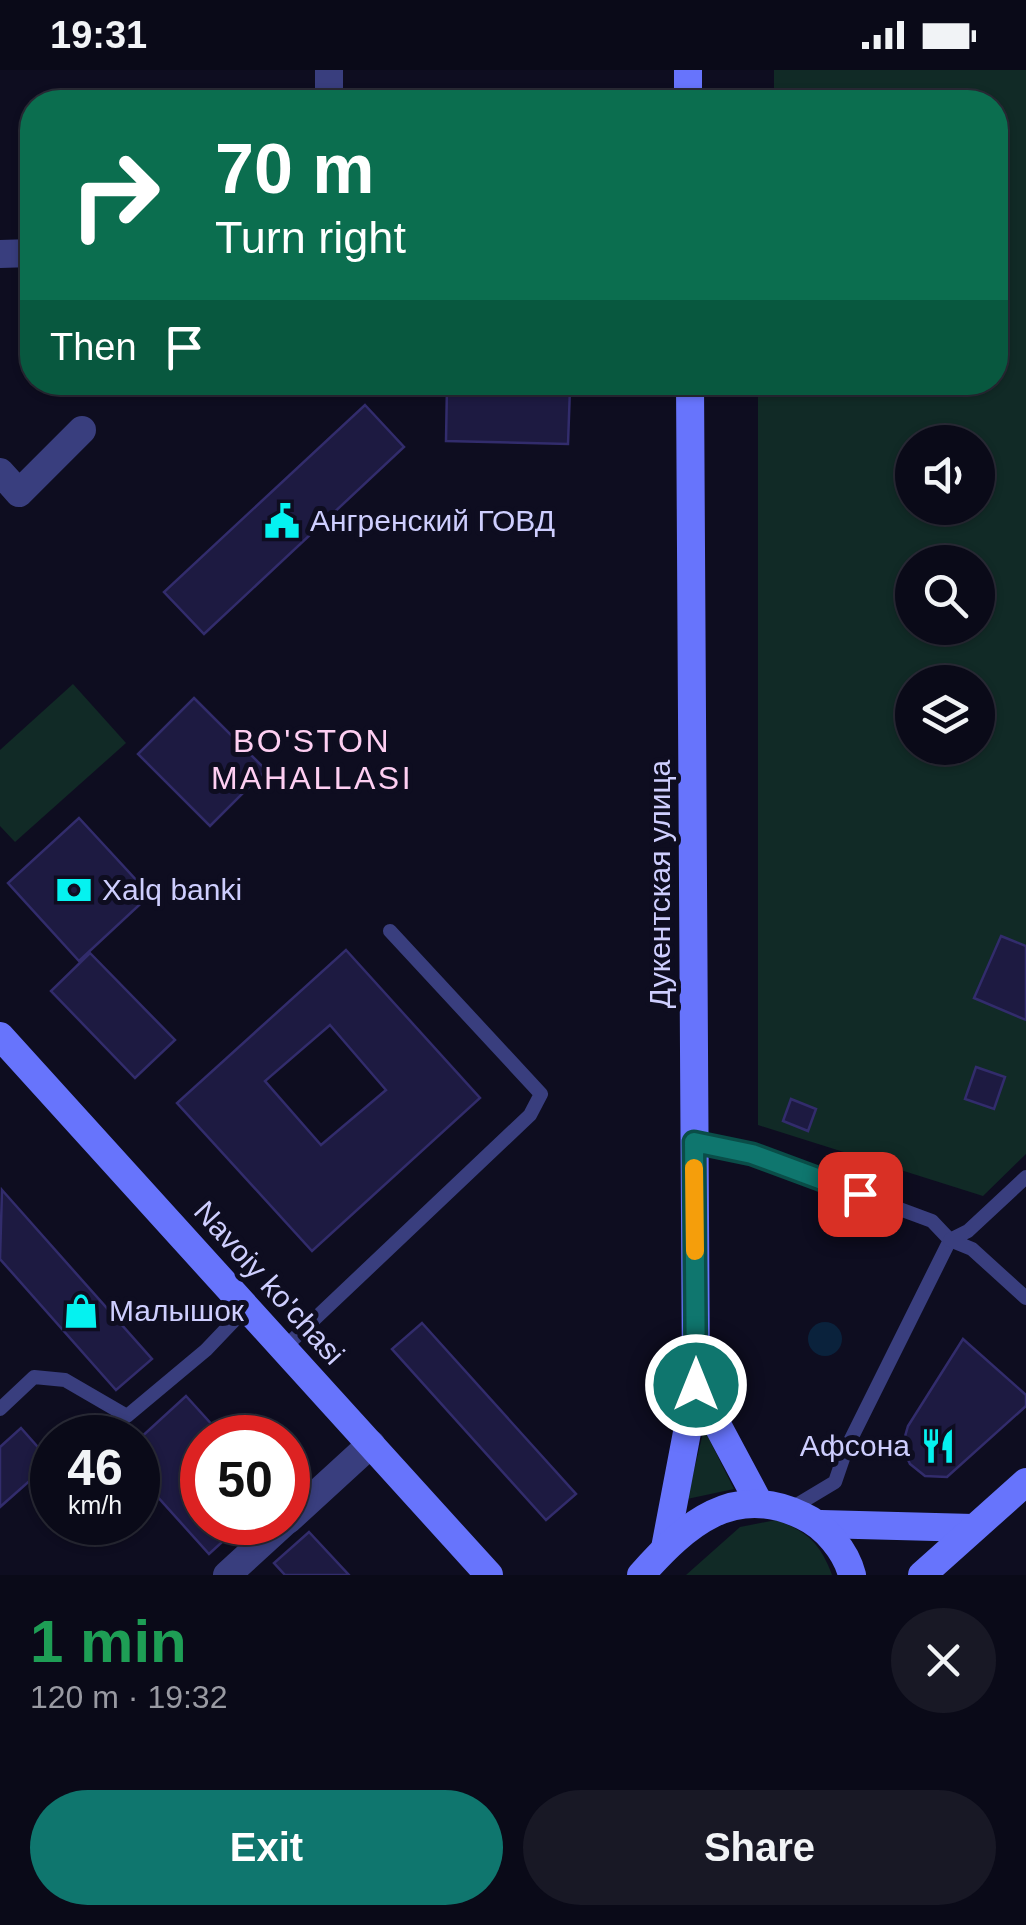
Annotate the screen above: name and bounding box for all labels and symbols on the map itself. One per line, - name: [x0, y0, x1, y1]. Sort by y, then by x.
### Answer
- public building icon: Ангpенский ГОВД: [263, 502, 301, 540]
- place label: Ангpенский ГОВД: [310, 504, 555, 537]
- district label: BO'STON MAHALLASI: [211, 723, 413, 796]
- street label: Дукентская улица: [643, 759, 676, 1008]
- bank icon: Xalq banki: [55, 871, 93, 909]
- place label: Xalq banki: [102, 873, 242, 906]
- pin: [818, 1152, 903, 1237]
- street label: Navoiy ko'chasi: [188, 1195, 351, 1371]
- shop icon: Малышок: [62, 1292, 100, 1330]
- place label: Малышок: [109, 1294, 245, 1327]
- position arrow: [644, 1333, 748, 1437]
- speed limit sign: 50: [180, 1415, 310, 1545]
- restaurant icon: Афсона: [919, 1427, 957, 1465]
- place label: Афсона: [800, 1429, 910, 1462]

